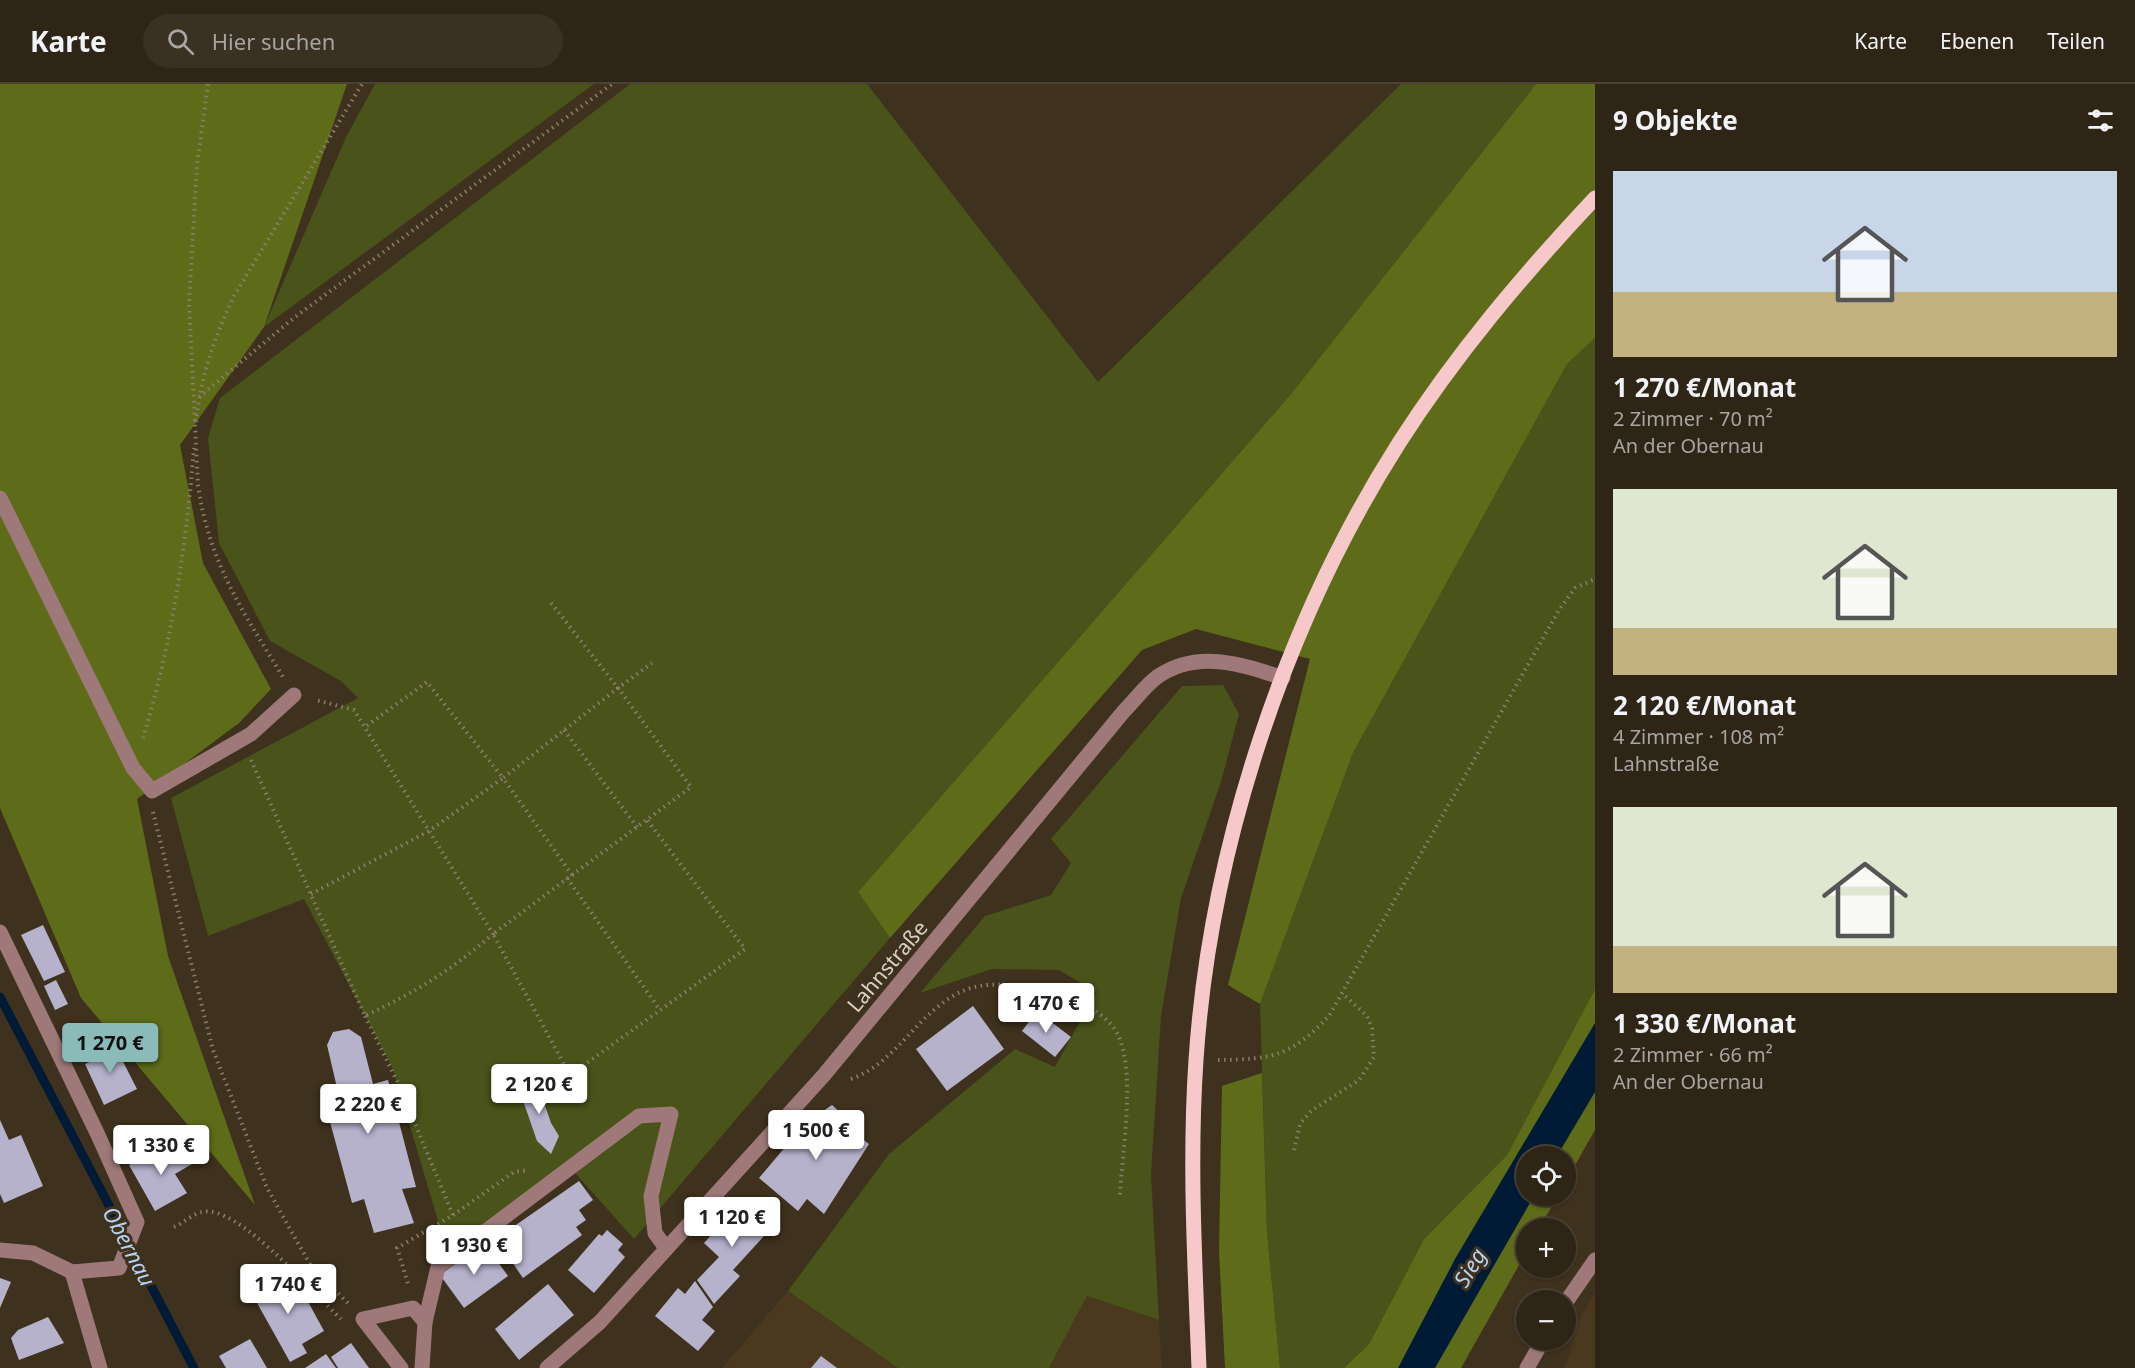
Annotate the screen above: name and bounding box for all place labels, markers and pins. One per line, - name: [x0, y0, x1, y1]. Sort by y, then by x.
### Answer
- pin: 1 470 €: [991, 983, 1101, 1034]
- pin: 1 270 €: [55, 1023, 165, 1074]
- pin: 2 120 €: [484, 1064, 594, 1115]
- pin: 2 220 €: [313, 1084, 423, 1135]
- pin: 1 500 €: [761, 1110, 871, 1161]
- pin: 1 330 €: [106, 1125, 216, 1176]
- pin: 1 120 €: [677, 1197, 787, 1248]
- pin: 1 930 €: [419, 1225, 529, 1276]
- pin: 1 740 €: [233, 1264, 343, 1315]

